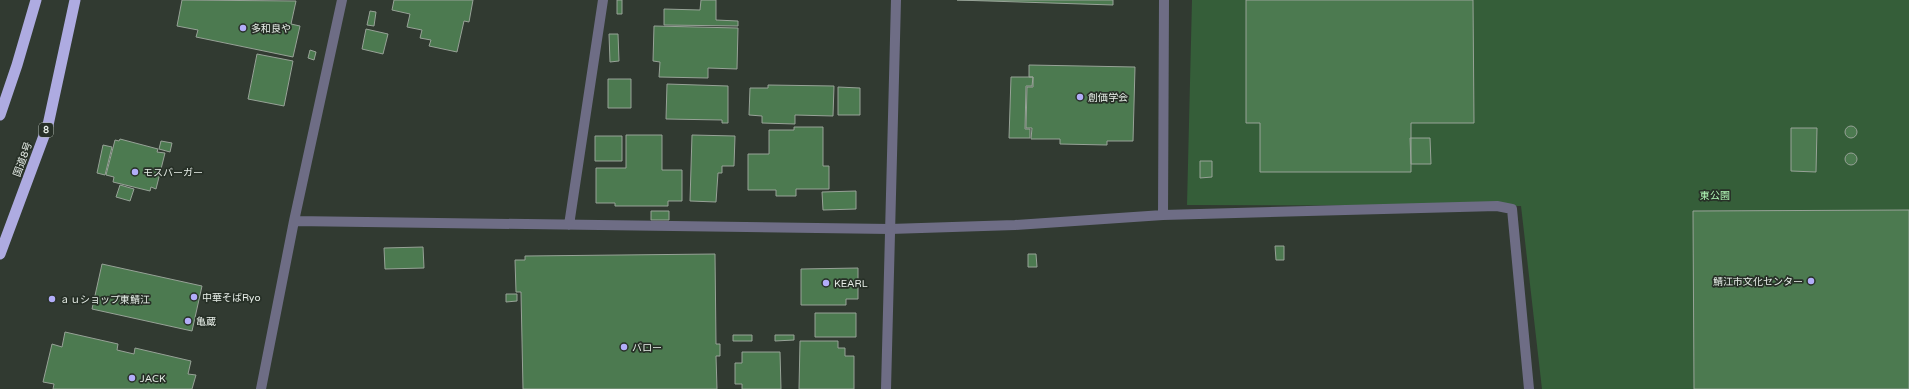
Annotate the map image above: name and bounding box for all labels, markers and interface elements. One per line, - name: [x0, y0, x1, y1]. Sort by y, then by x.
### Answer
- marker: 多和良や: [238, 23, 248, 33]
- place label: 多和良や: [251, 23, 291, 35]
- marker: 創価学会: [1075, 92, 1085, 102]
- place label: 創価学会: [1088, 92, 1128, 104]
- road number: 8: [39, 123, 53, 137]
- street label: 国道8号: [11, 140, 35, 178]
- marker: モスバーガー: [130, 167, 140, 177]
- place label: モスバーガー: [143, 167, 203, 179]
- park label: 東公園: [1700, 190, 1730, 202]
- place label: 鯖江市文化センター: [1713, 276, 1803, 288]
- marker: 鯖江市文化センター: [1806, 276, 1816, 286]
- marker: KEARL: [821, 278, 831, 288]
- place label: KEARL: [834, 278, 868, 290]
- marker: 中華そばRyo: [189, 292, 199, 302]
- place label: 中華そばRyo: [202, 292, 261, 304]
- marker: ａｕショップ東鯖江: [47, 294, 57, 304]
- place label: ａｕショップ東鯖江: [60, 294, 150, 306]
- marker: 亀蔵: [183, 316, 193, 326]
- place label: 亀蔵: [196, 316, 216, 328]
- marker: バロー: [619, 342, 629, 352]
- place label: バロー: [632, 342, 662, 354]
- marker: JACK: [127, 373, 137, 383]
- place label: JACK: [140, 373, 166, 385]

